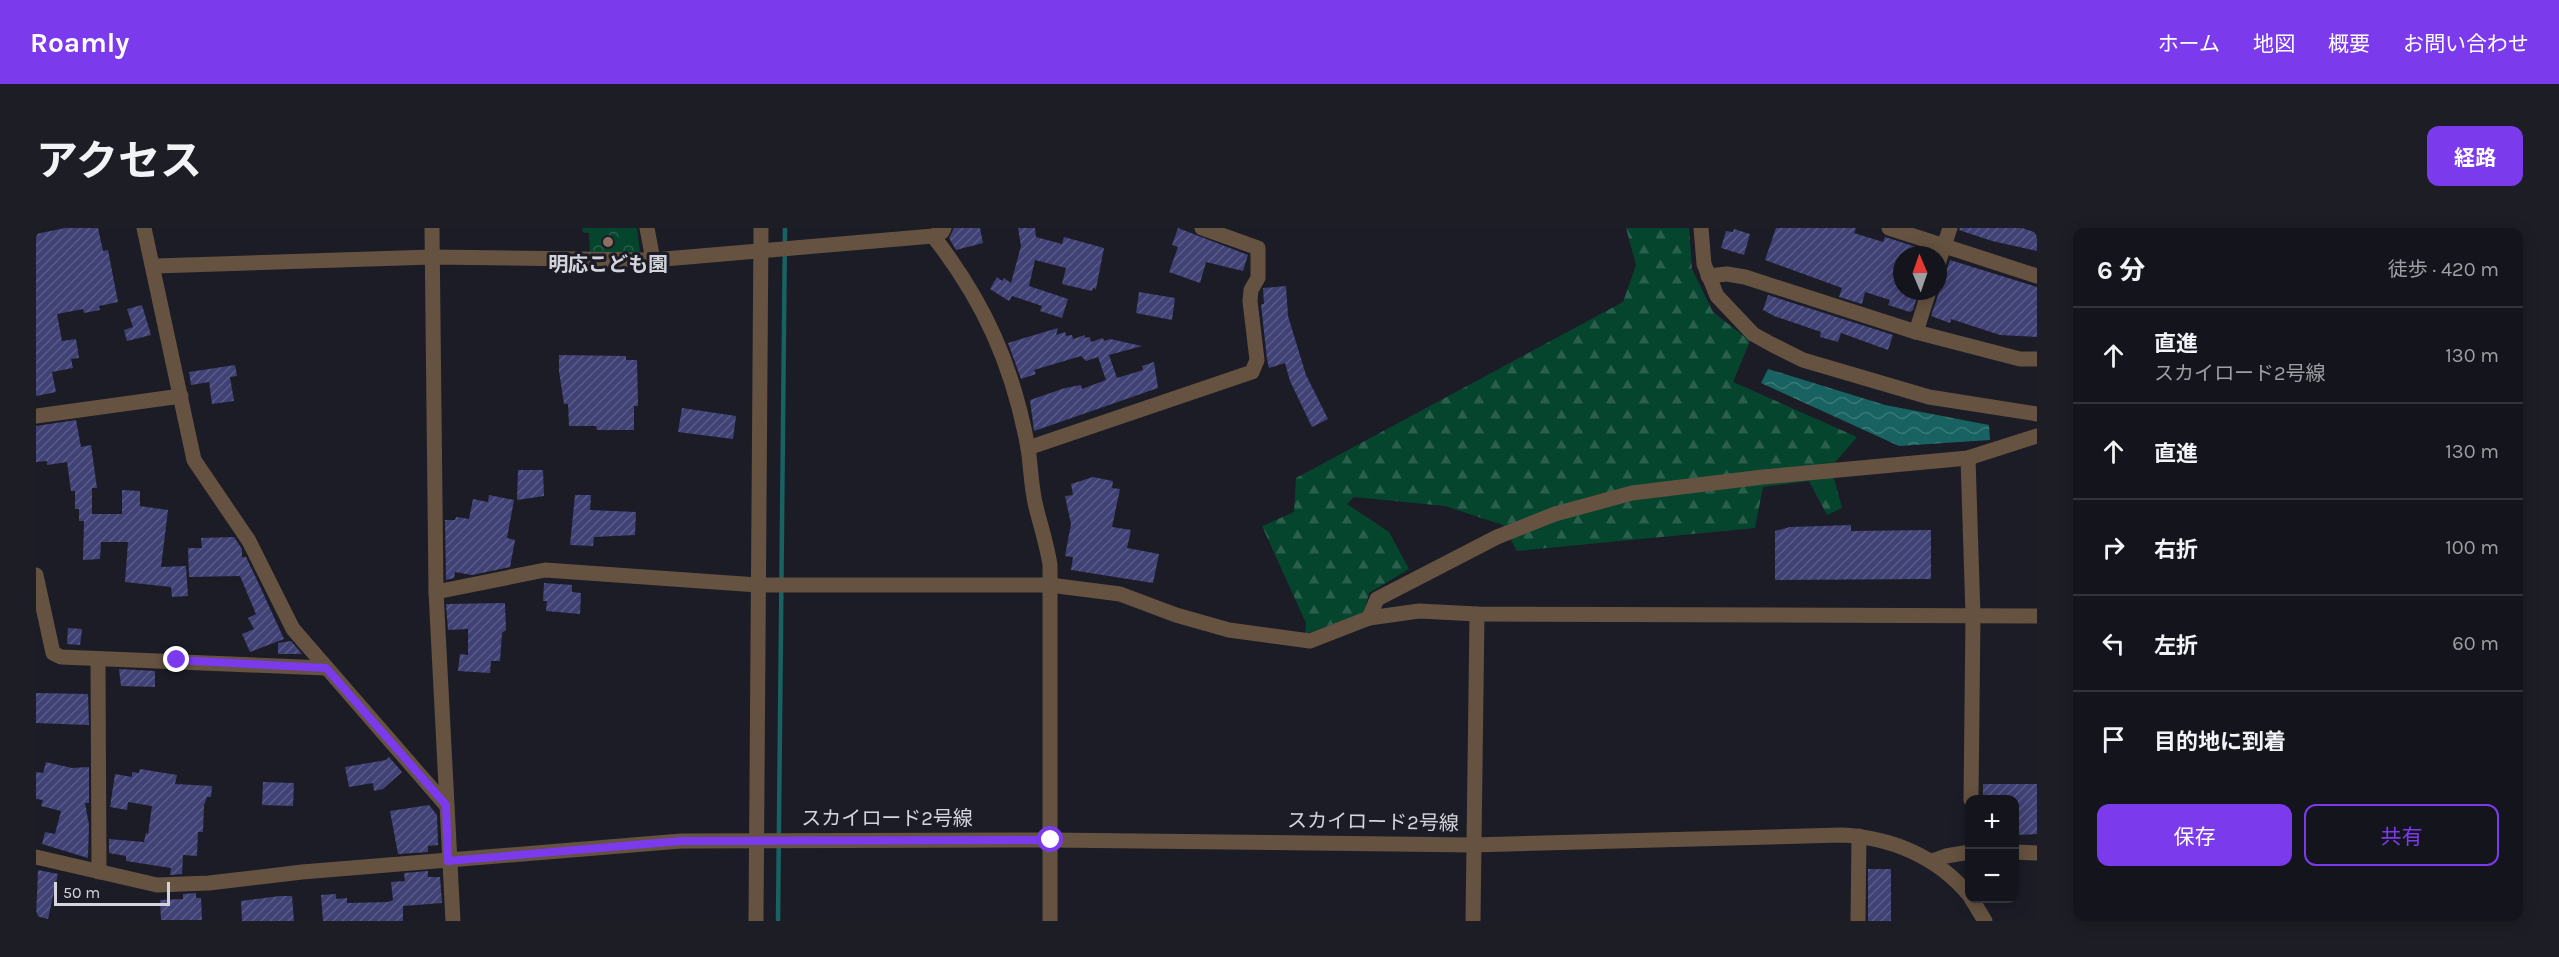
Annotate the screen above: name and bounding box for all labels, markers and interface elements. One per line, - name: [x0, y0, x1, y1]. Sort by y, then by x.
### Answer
- text: Roamly: [30, 26, 129, 59]
- text: ホーム: [2158, 32, 2220, 56]
- text: 地図: [2253, 32, 2295, 56]
- text: 概要: [2328, 32, 2370, 56]
- text: お問い合わせ: [2403, 32, 2529, 56]
- button: 経路: [2427, 126, 2523, 186]
- text: アクセス: [36, 136, 202, 186]
- marker: 明応こども園: [601, 235, 615, 249]
- north arrow: [1893, 246, 1947, 300]
- place label: 明応こども園: [548, 253, 668, 276]
- text: 6 分: [2097, 255, 2145, 286]
- text: 徒歩 · 420 m: [2388, 258, 2499, 281]
- text: 直進: [2154, 331, 2198, 357]
- icon: ahead: [2097, 339, 2130, 372]
- text: 130 m: [2445, 344, 2499, 367]
- text: スカイロード2号線: [2154, 362, 2326, 385]
- icon: ahead: [2097, 435, 2130, 468]
- text: 130 m: [2445, 440, 2499, 463]
- text: 直進: [2154, 441, 2198, 467]
- icon: right: [2097, 531, 2130, 564]
- text: 100 m: [2445, 536, 2499, 559]
- text: 右折: [2154, 537, 2198, 563]
- icon: left: [2097, 627, 2130, 660]
- text: 60 m: [2452, 632, 2499, 655]
- text: 左折: [2154, 633, 2198, 659]
- route end: [163, 646, 189, 672]
- icon: arrive: [2097, 723, 2130, 756]
- text: 目的地に到着: [2154, 729, 2286, 755]
- map controls: [1965, 795, 2019, 903]
- button: +: [1965, 795, 2019, 849]
- button: 保存: [2097, 804, 2292, 866]
- button: 共有: [2304, 804, 2499, 866]
- street label: スカイロード2号線: [801, 807, 973, 830]
- street label: スカイロード2号線: [1287, 809, 1459, 835]
- route start: [1037, 826, 1063, 852]
- button: −: [1965, 849, 2019, 903]
- scale bar: [54, 879, 170, 906]
- text: 50 m: [63, 883, 100, 902]

